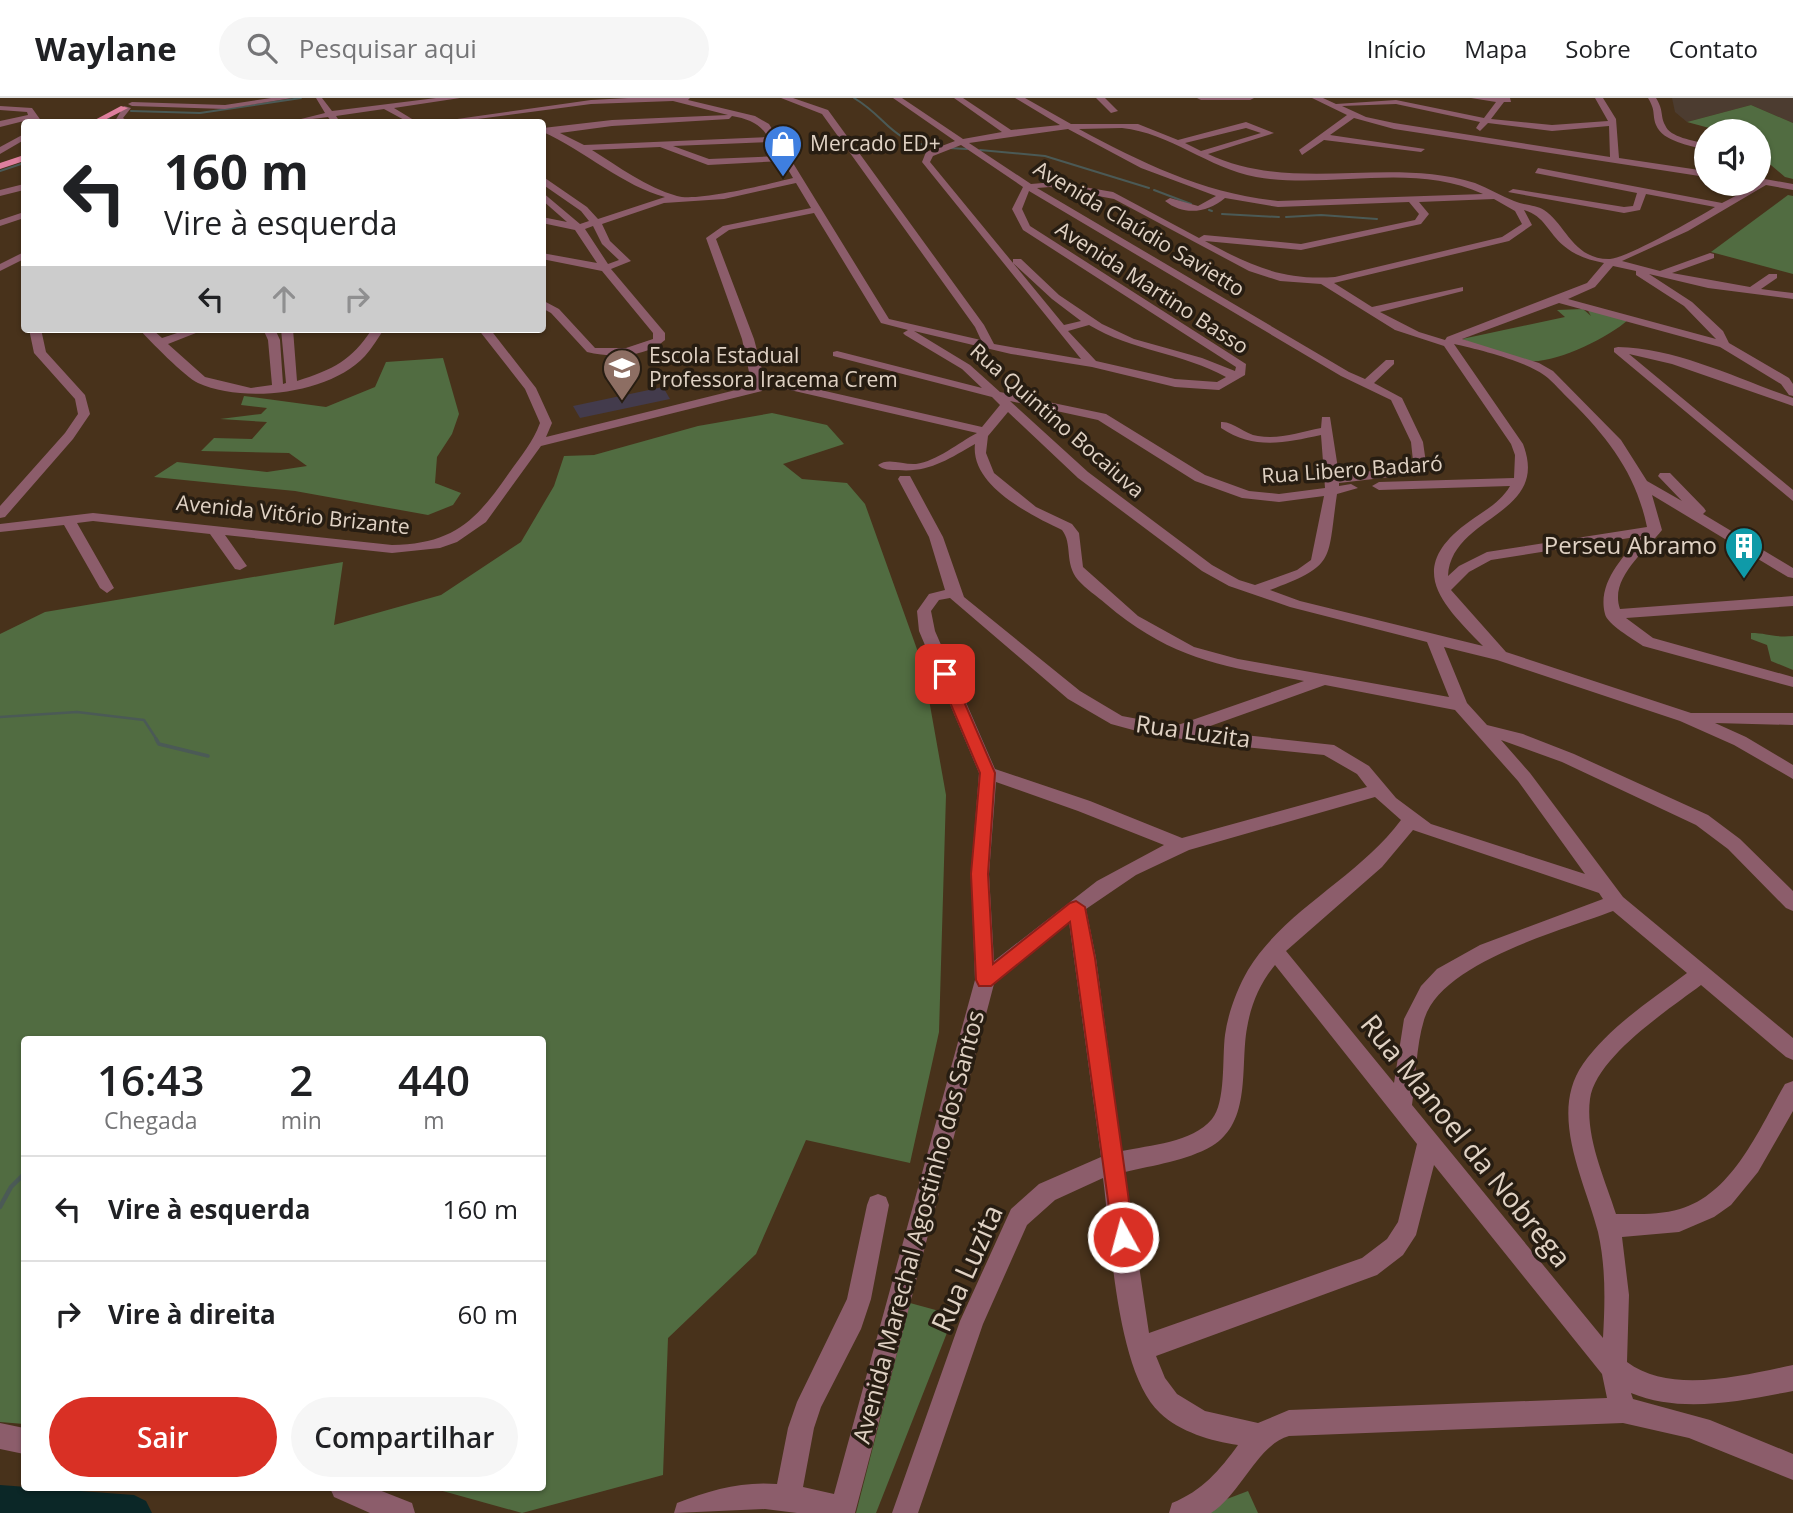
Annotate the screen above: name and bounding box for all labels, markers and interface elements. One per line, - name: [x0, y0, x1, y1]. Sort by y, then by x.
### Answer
- search box: [219, 17, 709, 80]
- text: Waylane: [35, 26, 177, 71]
- icon: search: [243, 29, 281, 67]
- text: Pesquisar aqui: [299, 30, 477, 66]
- text: Início: [1367, 32, 1426, 65]
- text: Mapa: [1464, 32, 1527, 65]
- text: Sobre: [1565, 32, 1631, 65]
- text: Contato: [1669, 32, 1758, 65]
- map controls: [1694, 119, 1771, 196]
- button: sound: [1694, 119, 1771, 196]
- shop icon: Mercado ED+: [762, 123, 804, 178]
- place label: Mercado ED+: [810, 129, 941, 157]
- text: 160 m: [164, 138, 309, 204]
- icon: left: [49, 147, 140, 238]
- street label: Avenida Claúdio Savietto: [1029, 154, 1250, 302]
- text: Vire à esquerda: [164, 201, 397, 244]
- street label: Avenida Martino Basso: [1051, 214, 1254, 360]
- icon: left: [192, 280, 230, 318]
- icon: ahead: [265, 280, 303, 318]
- icon: right: [338, 280, 376, 318]
- street label: Rua Quintino Bocaiuva: [965, 337, 1151, 504]
- place label: Escola Estadual Professora Iracema Crem: [649, 341, 898, 393]
- school or university icon: Escola Estadual Professora Iracema Crem: [601, 347, 643, 402]
- street label: Rua Libero Badaró: [1260, 449, 1443, 489]
- street label: Avenida Vitório Brizante: [175, 488, 411, 540]
- building icon: Perseu Abramo: [1723, 525, 1765, 580]
- place label: Perseu Abramo: [1544, 528, 1717, 561]
- pin: [915, 644, 975, 704]
- icon: arrive: [926, 655, 964, 693]
- street label: Rua Luzita: [1134, 706, 1253, 755]
- street label: Avenida Marechal Agostinho dos Santos: [844, 1006, 991, 1447]
- street label: Rua Manoel da Nobrega: [1353, 1006, 1581, 1275]
- text: 16:43: [97, 1051, 205, 1108]
- text: 2: [289, 1051, 313, 1108]
- text: 440: [398, 1051, 470, 1108]
- text: Chegada: [104, 1104, 198, 1136]
- text: min: [281, 1104, 322, 1136]
- text: m: [423, 1104, 445, 1136]
- icon: left: [49, 1190, 87, 1228]
- text: Vire à esquerda: [108, 1191, 310, 1227]
- text: 160 m: [443, 1191, 518, 1227]
- street label: Rua Luzita: [921, 1198, 1011, 1337]
- position arrow: [1086, 1200, 1160, 1274]
- icon: right: [49, 1295, 87, 1333]
- text: Vire à direita: [108, 1296, 276, 1332]
- text: 60 m: [457, 1296, 518, 1332]
- button: Sair: [49, 1397, 277, 1477]
- button: Compartilhar: [291, 1397, 518, 1477]

